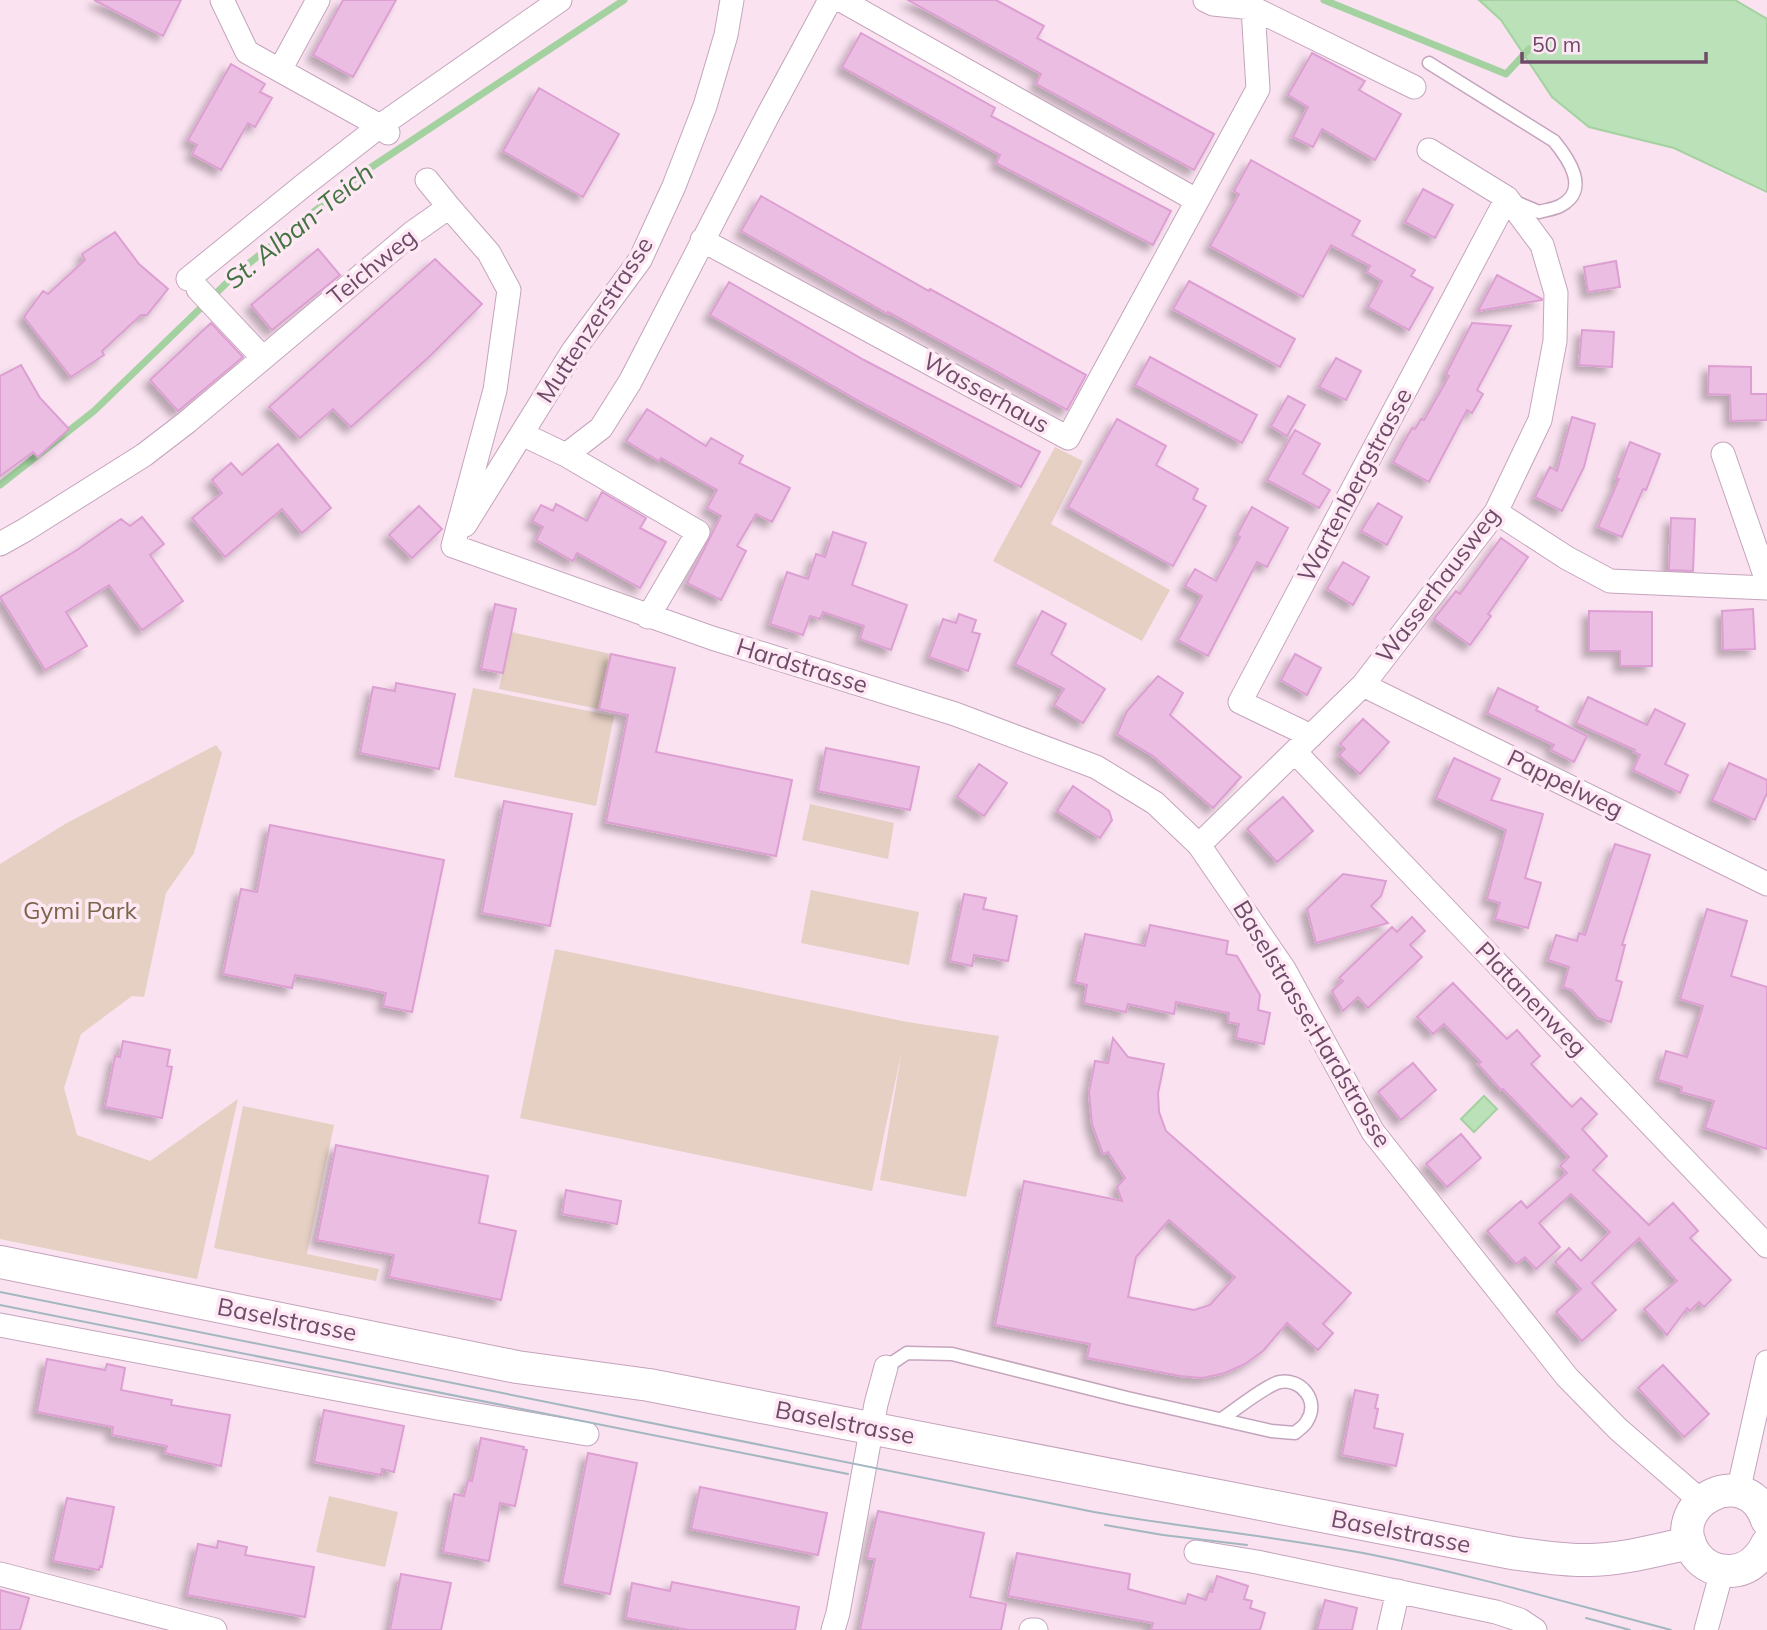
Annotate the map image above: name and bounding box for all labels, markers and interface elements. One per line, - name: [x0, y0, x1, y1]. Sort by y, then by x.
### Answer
- scale bar: [1522, 21, 1706, 65]
- text: 50 m: [1532, 31, 1581, 57]
- water label: St. Alban-Teich: [218, 155, 380, 296]
- street label: Teichweg: [321, 221, 422, 311]
- street label: Muttenzerstrasse: [529, 231, 659, 408]
- street label: Wasserhaus: [918, 345, 1055, 439]
- street label: Wartenbergstrasse: [1290, 383, 1418, 586]
- street label: Wasserhausweg: [1369, 501, 1506, 668]
- street label: Hardstrasse: [733, 631, 872, 699]
- street label: Pappelweg: [1503, 742, 1628, 824]
- park label: Gymi Park: [23, 895, 138, 925]
- street label: Baselstrasse;Hardstrasse: [1227, 895, 1399, 1152]
- street label: Platanenweg: [1470, 935, 1594, 1062]
- street label: Baselstrasse: [215, 1291, 359, 1347]
- street label: Baselstrasse: [773, 1394, 917, 1450]
- street label: Baselstrasse: [1329, 1503, 1473, 1559]

